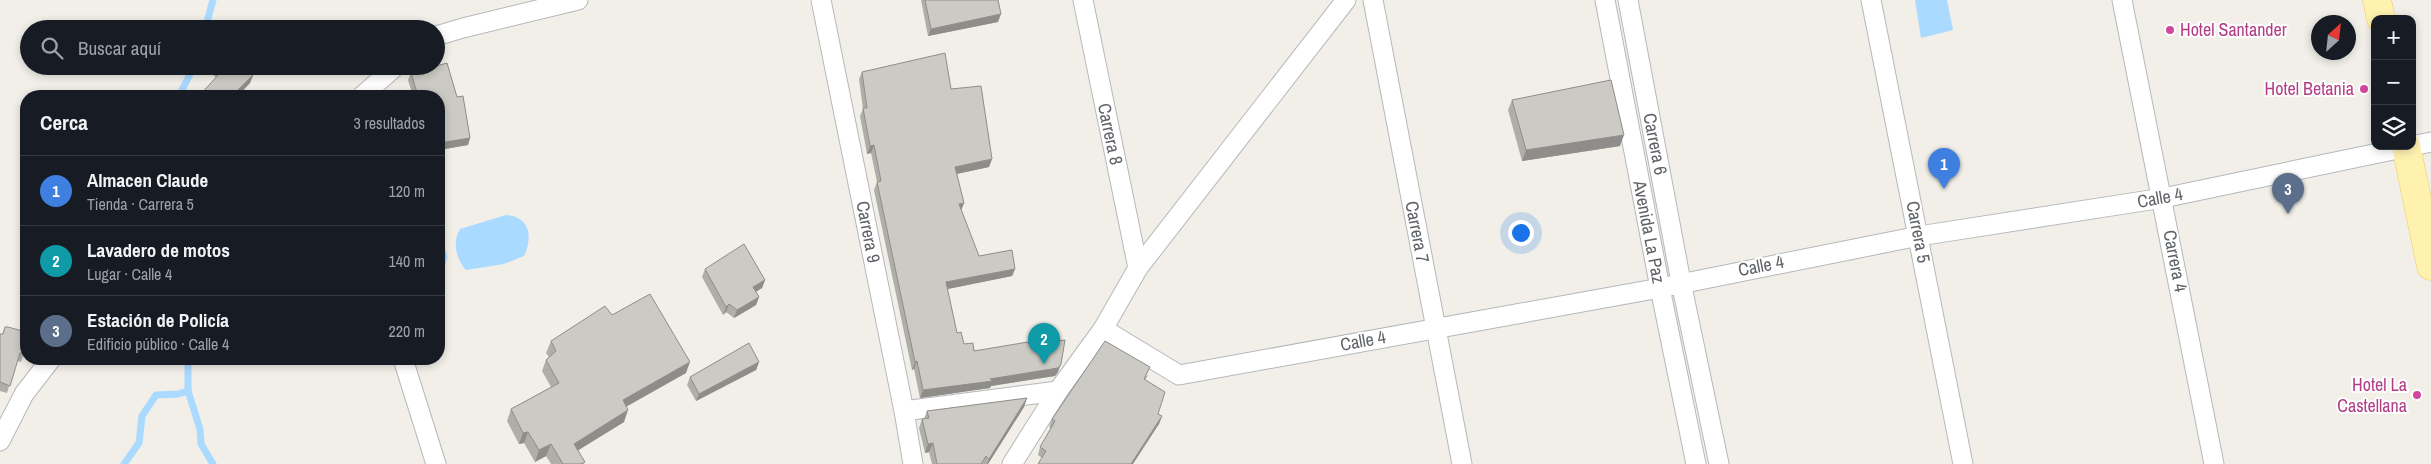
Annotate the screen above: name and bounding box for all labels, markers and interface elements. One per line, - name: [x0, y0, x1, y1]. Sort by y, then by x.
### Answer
- north arrow: [2311, 15, 2356, 60]
- map controls: [2371, 15, 2416, 150]
- button: +: [2371, 15, 2416, 60]
- place label: Hotel Santander: [2180, 17, 2287, 42]
- search box: [20, 20, 445, 75]
- marker: Hotel Santander: [2164, 24, 2176, 36]
- icon: search: [38, 34, 66, 62]
- text: Buscar aquí: [78, 35, 161, 61]
- button: −: [2371, 60, 2416, 105]
- place label: Hotel Betania: [2265, 76, 2354, 101]
- marker: Hotel Betania: [2358, 83, 2370, 95]
- street label: Carrera 8: [1092, 101, 1129, 167]
- button: layers: [2371, 105, 2416, 150]
- text: Cerca: [40, 108, 88, 137]
- street label: Carrera 6: [1637, 111, 1674, 177]
- text: 3 resultados: [354, 112, 425, 134]
- pin: 1: [1928, 148, 1960, 189]
- text: Almacen Claude: [87, 167, 208, 193]
- pin: 3: [2272, 173, 2304, 214]
- street label: Avenida La Paz: [1627, 178, 1672, 285]
- text: 1: [52, 180, 60, 202]
- text: 120 m: [389, 180, 425, 202]
- street label: Calle 4: [2135, 181, 2185, 214]
- text: Tienda · Carrera 5: [87, 193, 194, 215]
- street label: Carrera 9: [850, 199, 887, 265]
- street label: Carrera 7: [1399, 199, 1436, 265]
- street label: Carrera 5: [1900, 199, 1937, 265]
- your location: [1508, 220, 1534, 246]
- street label: Carrera 4: [2157, 228, 2194, 294]
- text: Lavadero de motos: [87, 237, 230, 263]
- street label: Calle 4: [1736, 249, 1786, 282]
- text: 2: [52, 250, 60, 272]
- text: 140 m: [389, 250, 425, 272]
- text: Lugar · Calle 4: [87, 263, 172, 285]
- text: Estación de Policía: [87, 307, 229, 333]
- text: 3: [52, 320, 60, 342]
- text: 220 m: [389, 320, 425, 342]
- pin: 2: [1028, 323, 1060, 364]
- street label: Calle 4: [1338, 324, 1388, 357]
- text: Edificio público · Calle 4: [87, 333, 229, 355]
- place label: Hotel La Castellana: [2337, 372, 2407, 418]
- marker: Hotel La Castellana: [2411, 389, 2423, 401]

